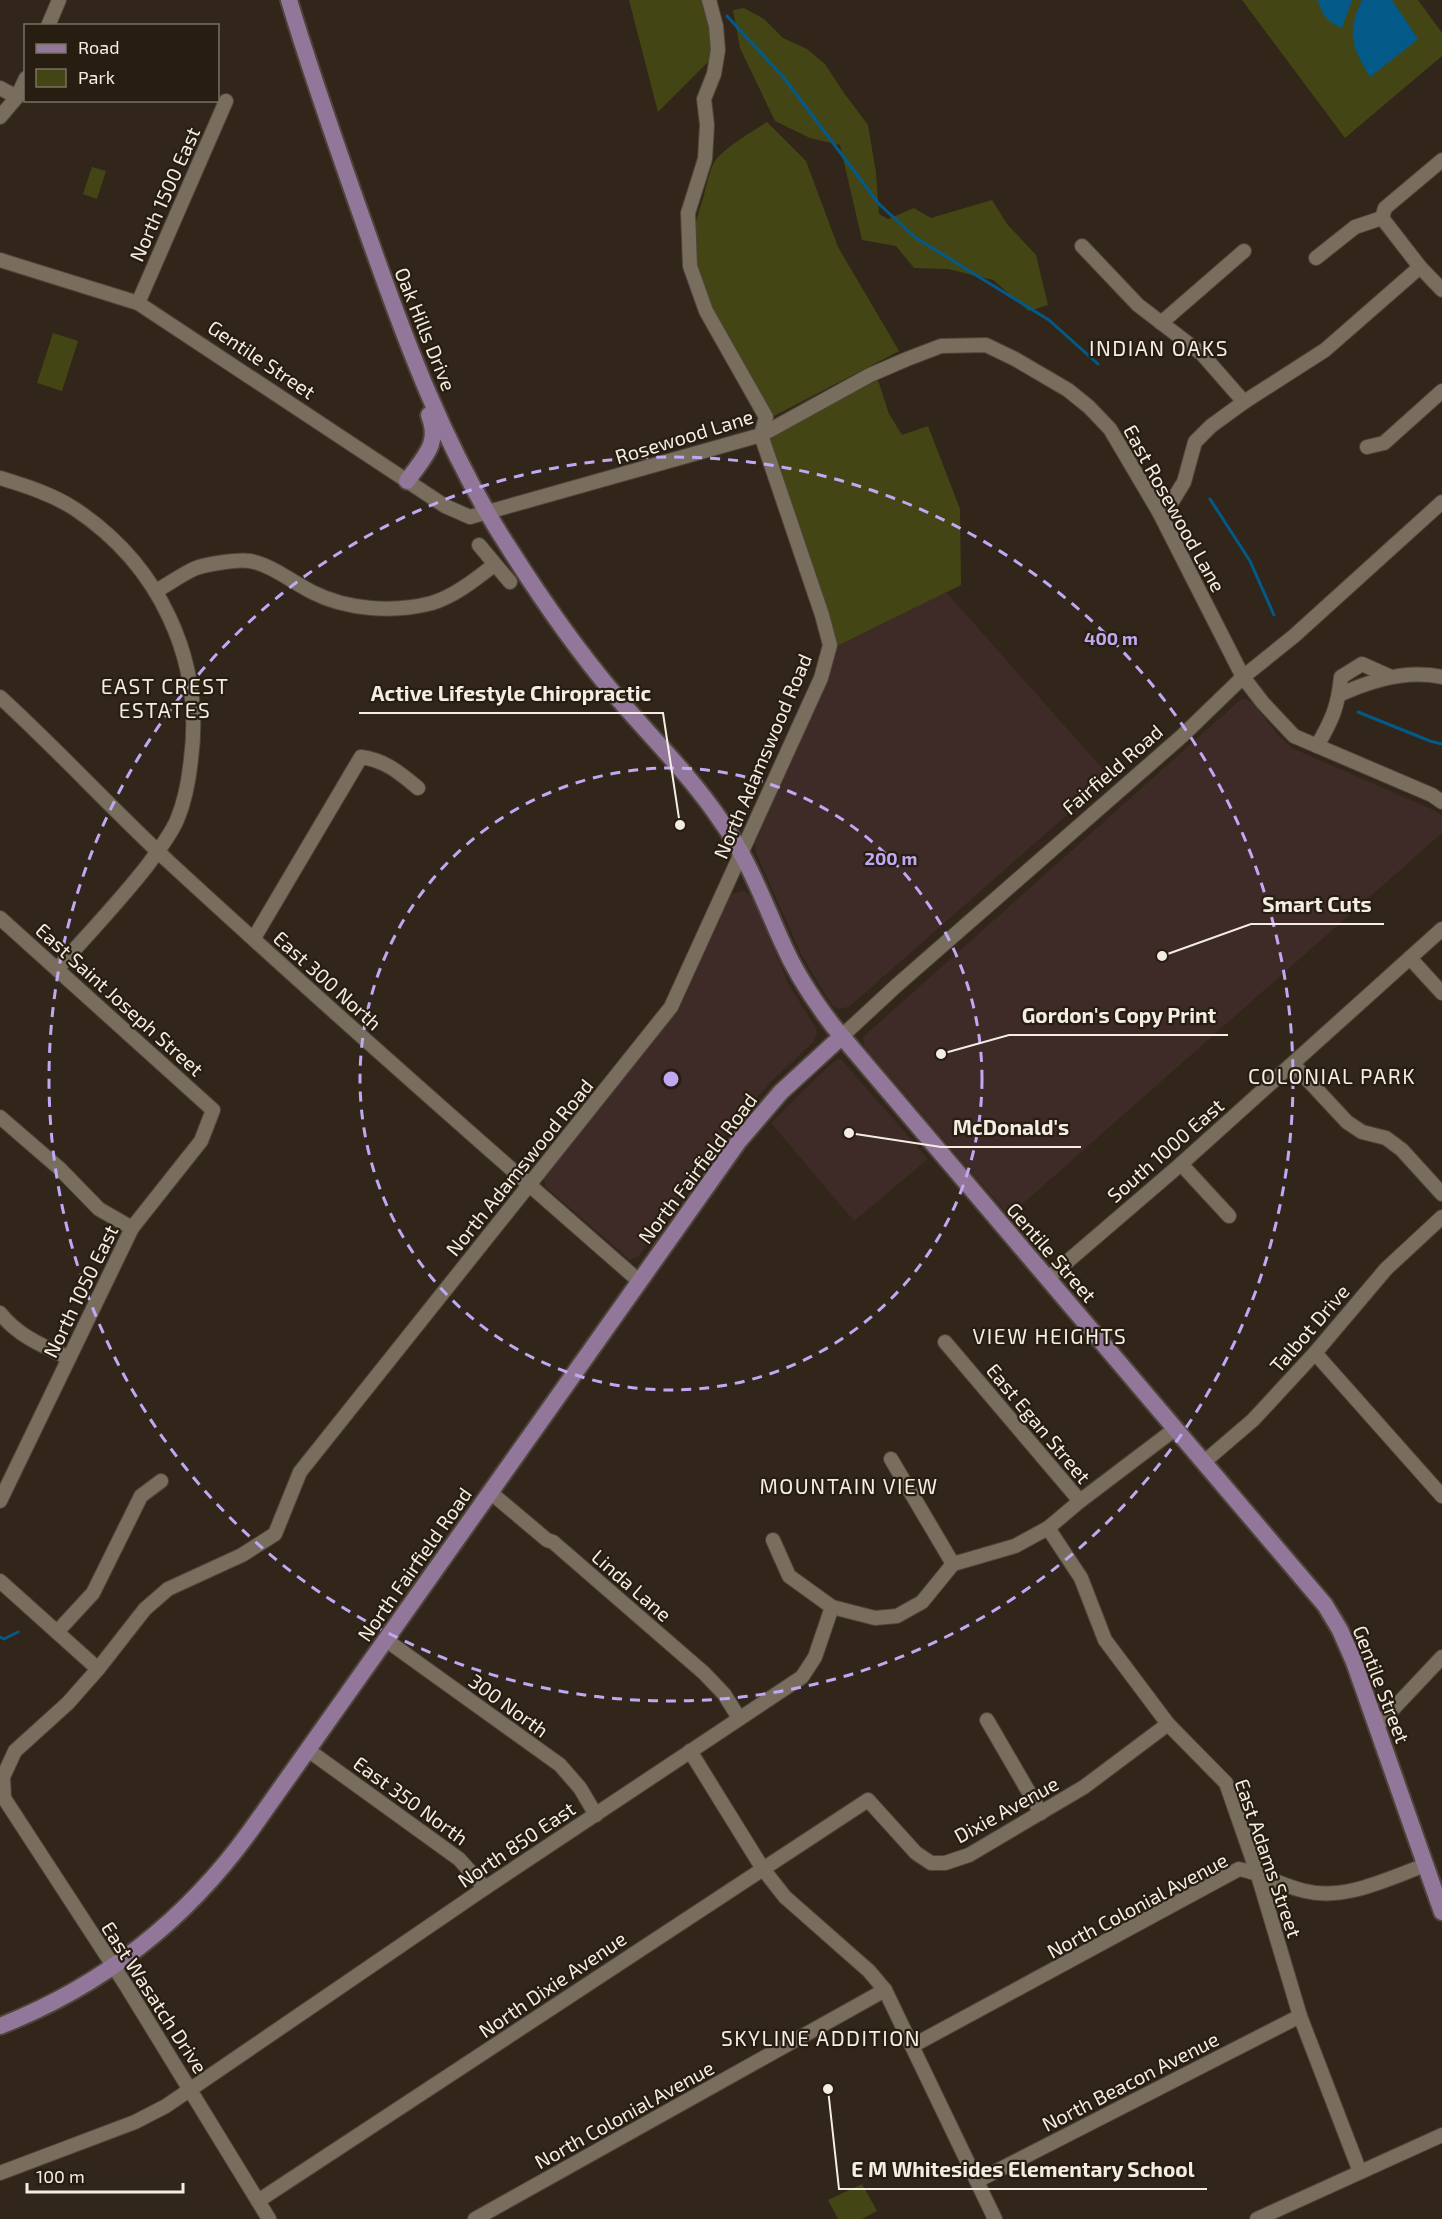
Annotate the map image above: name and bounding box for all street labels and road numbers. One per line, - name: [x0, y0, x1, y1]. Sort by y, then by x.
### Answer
- street label: North 1500 East: [124, 123, 204, 265]
- street label: Oak Hills Drive: [390, 264, 462, 394]
- street label: Gentile Street: [204, 314, 321, 404]
- street label: Rosewood Lane: [612, 404, 756, 468]
- street label: East Rosewood Lane: [1119, 420, 1231, 596]
- street label: North Adamswood Road: [708, 650, 816, 862]
- street label: Fairfield Road: [1057, 719, 1167, 819]
- street label: East Saint Joseph Street: [31, 917, 209, 1081]
- street label: East 300 North: [269, 925, 387, 1035]
- street label: North Adamswood Road: [440, 1074, 598, 1260]
- street label: North Fairfield Road: [633, 1088, 761, 1248]
- street label: South 1000 East: [1102, 1093, 1228, 1207]
- street label: Gentile Street: [1002, 1197, 1102, 1307]
- street label: North 1050 East: [38, 1221, 123, 1361]
- street label: Talbot Drive: [1264, 1279, 1354, 1377]
- street label: East Egan Street: [982, 1358, 1096, 1488]
- street label: North Fairfield Road: [352, 1482, 476, 1646]
- street label: Linda Lane: [587, 1544, 677, 1626]
- street label: Gentile Street: [1349, 1622, 1416, 1747]
- street label: 300 North: [465, 1668, 553, 1742]
- street label: East 350 North: [349, 1750, 473, 1850]
- street label: Dixie Avenue: [950, 1771, 1062, 1847]
- street label: East Adams Street: [1231, 1775, 1308, 1941]
- street label: North 850 East: [453, 1796, 580, 1892]
- street label: North Colonial Avenue: [1043, 1847, 1231, 1963]
- street label: East Wasatch Drive: [97, 1917, 213, 2077]
- street label: North Dixie Avenue: [474, 1926, 630, 2042]
- street label: North Beacon Avenue: [1038, 2026, 1222, 2136]
- street label: North Colonial Avenue: [530, 2055, 718, 2173]

